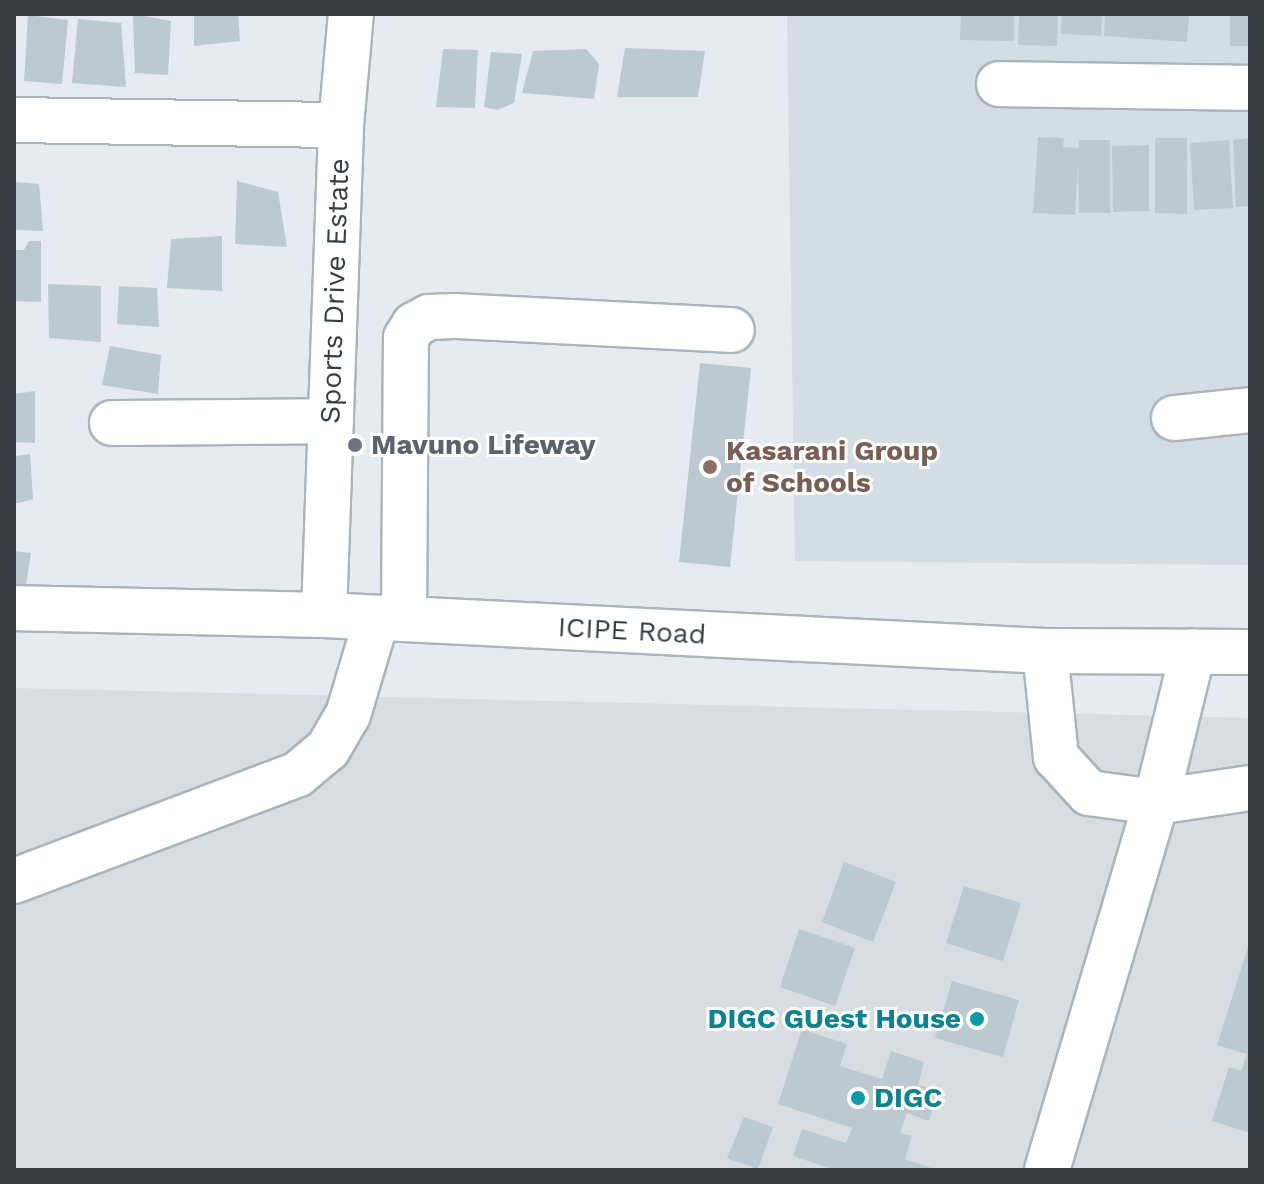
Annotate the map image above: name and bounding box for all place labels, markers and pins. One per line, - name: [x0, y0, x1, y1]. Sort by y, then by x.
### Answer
- place label: Mavuno Lifeway: [371, 428, 596, 462]
- place label: Kasarani Group of Schools: [726, 434, 938, 500]
- marker: Mavuno Lifeway: [346, 436, 364, 454]
- marker: Kasarani Group of Schools: [701, 458, 719, 476]
- place label: DIGC GUest House: [707, 1002, 961, 1036]
- marker: DIGC GUest House: [968, 1010, 986, 1028]
- place label: DIGC: [874, 1081, 942, 1115]
- marker: DIGC: [849, 1089, 867, 1107]

